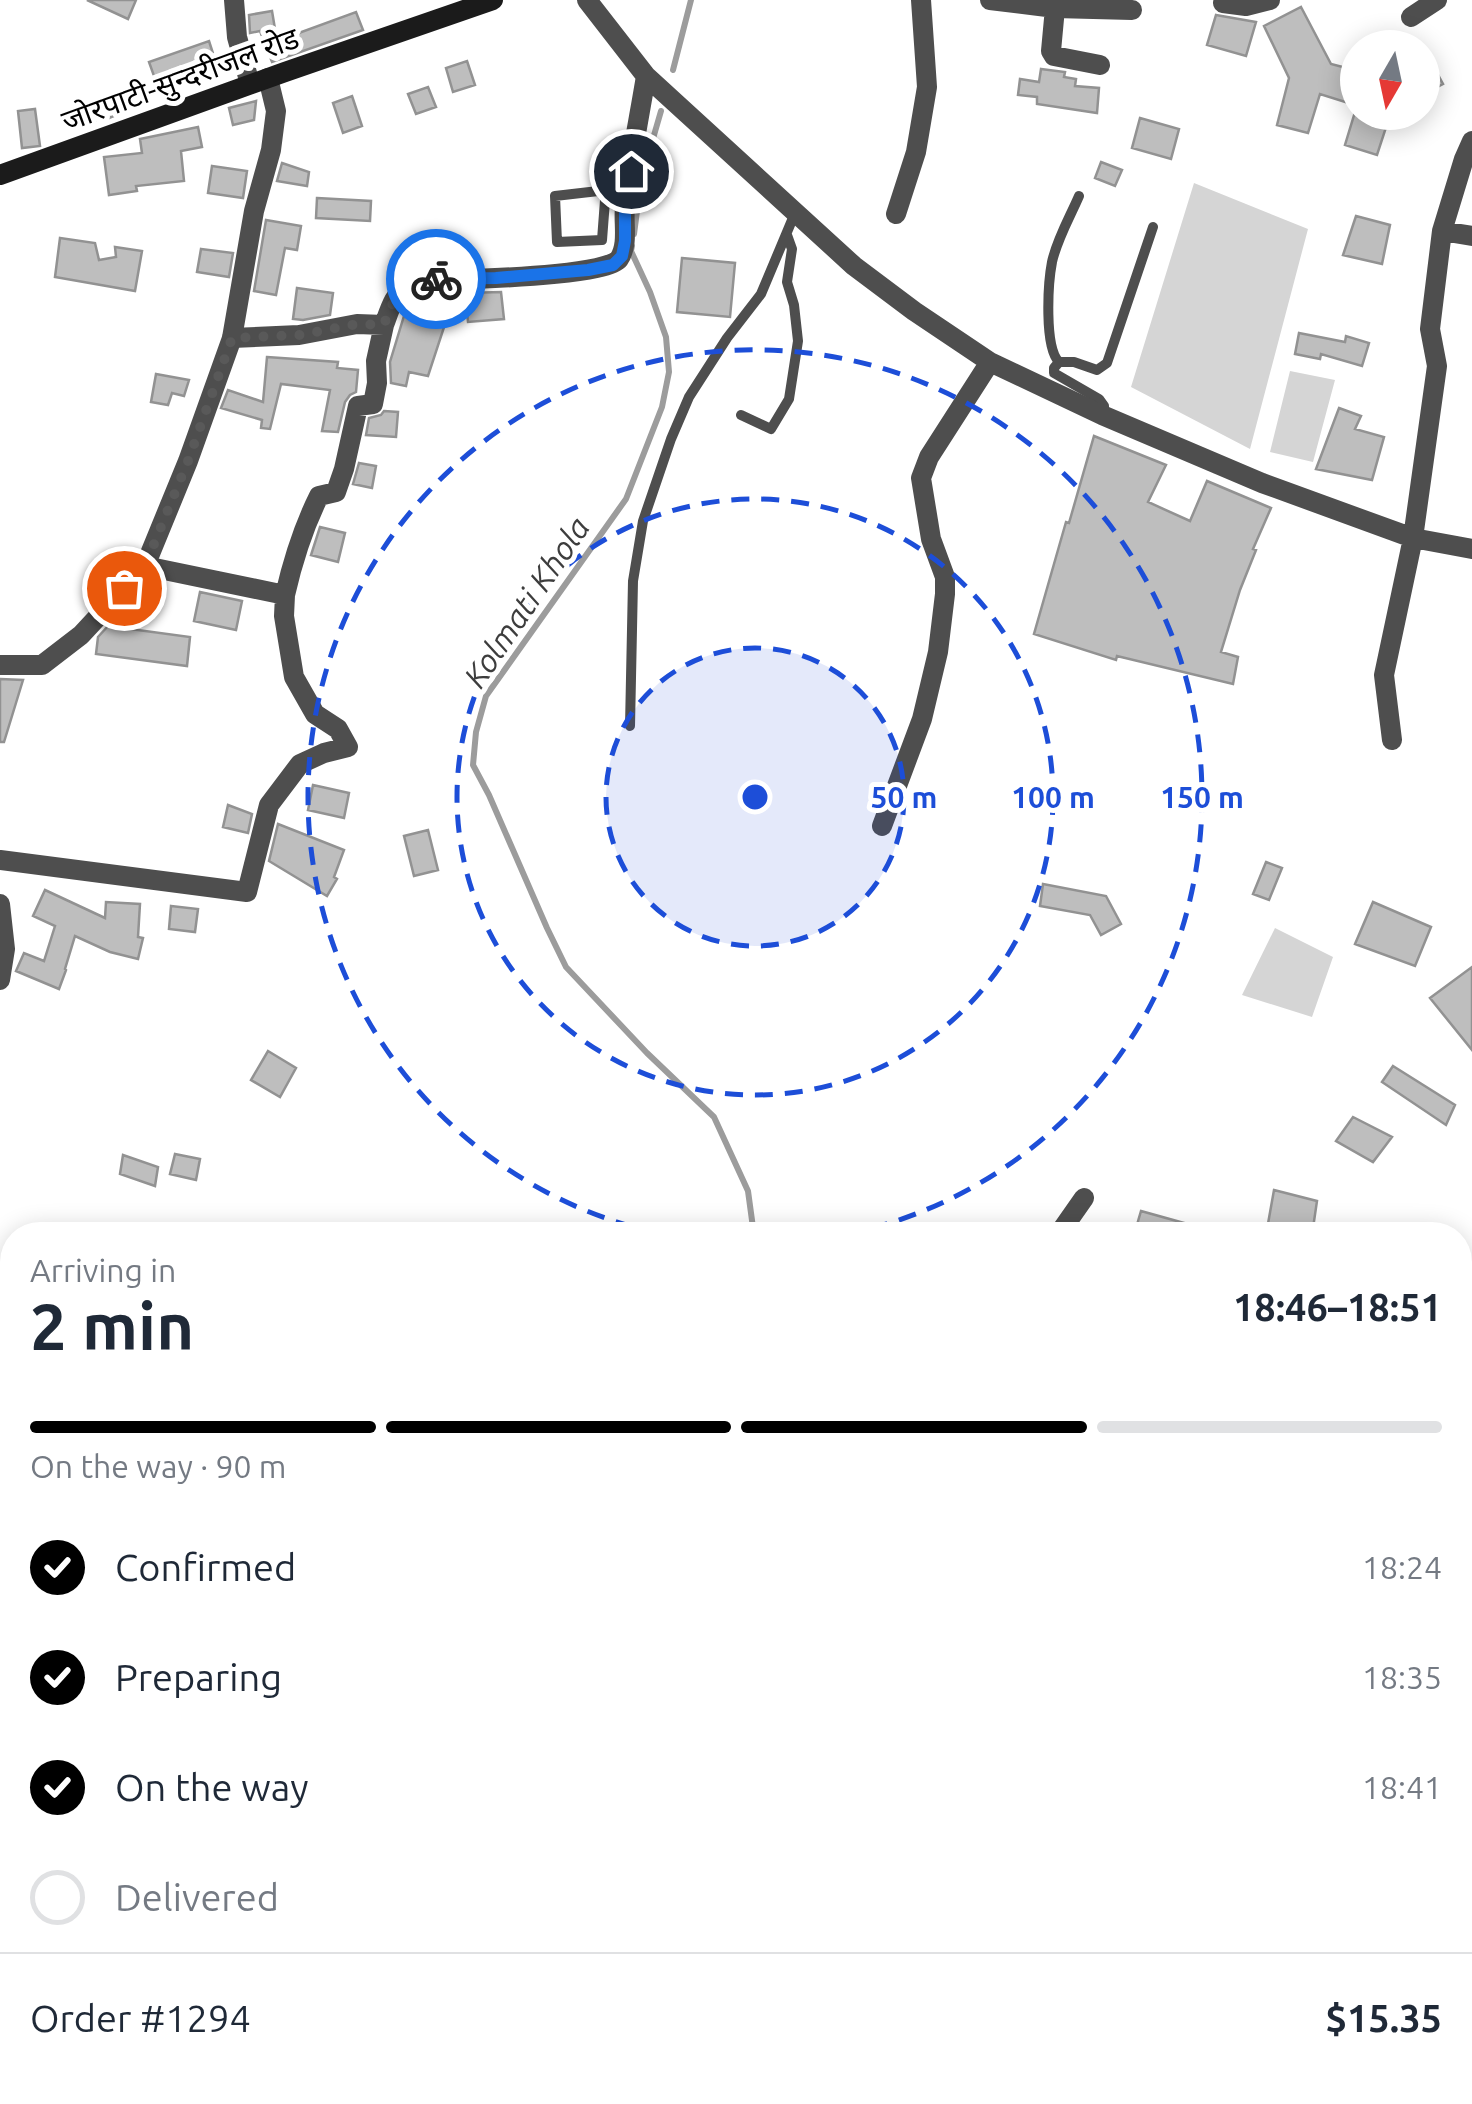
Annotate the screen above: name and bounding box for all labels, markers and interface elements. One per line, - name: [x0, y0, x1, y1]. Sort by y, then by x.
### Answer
- street label: जोरपाटी-सुन्दरीजल रोड: [57, 20, 305, 140]
- north arrow: [1340, 30, 1440, 130]
- map controls: [1340, 30, 1440, 130]
- pin: [589, 129, 674, 214]
- icon: home: [604, 144, 659, 199]
- courier: [386, 229, 486, 329]
- icon: bike: [409, 252, 464, 307]
- water label: Kolmati Khola: [456, 510, 596, 694]
- pin: [82, 546, 167, 631]
- icon: bag: [97, 561, 152, 616]
- centre of rings: [737, 779, 773, 815]
- text: 50 m: [871, 780, 937, 814]
- text: 100 m: [1011, 780, 1095, 814]
- text: 150 m: [1160, 780, 1244, 814]
- text: Arriving in: [30, 1252, 176, 1288]
- text: 18:46–18:51: [1233, 1286, 1442, 1328]
- text: 2 min: [30, 1289, 194, 1362]
- text: On the way · 90 m: [30, 1448, 286, 1484]
- icon: check: [30, 1540, 85, 1595]
- text: Confirmed: [115, 1546, 296, 1588]
- text: 18:24: [1362, 1549, 1442, 1585]
- icon: check: [30, 1650, 85, 1705]
- text: Preparing: [115, 1656, 282, 1698]
- text: 18:35: [1362, 1659, 1442, 1695]
- icon: check: [30, 1760, 85, 1815]
- text: On the way: [115, 1766, 308, 1808]
- text: 18:41: [1362, 1769, 1442, 1805]
- text: Delivered: [115, 1876, 279, 1918]
- text: Order #1294: [30, 1997, 251, 2039]
- text: $15.35: [1325, 1997, 1442, 2039]

